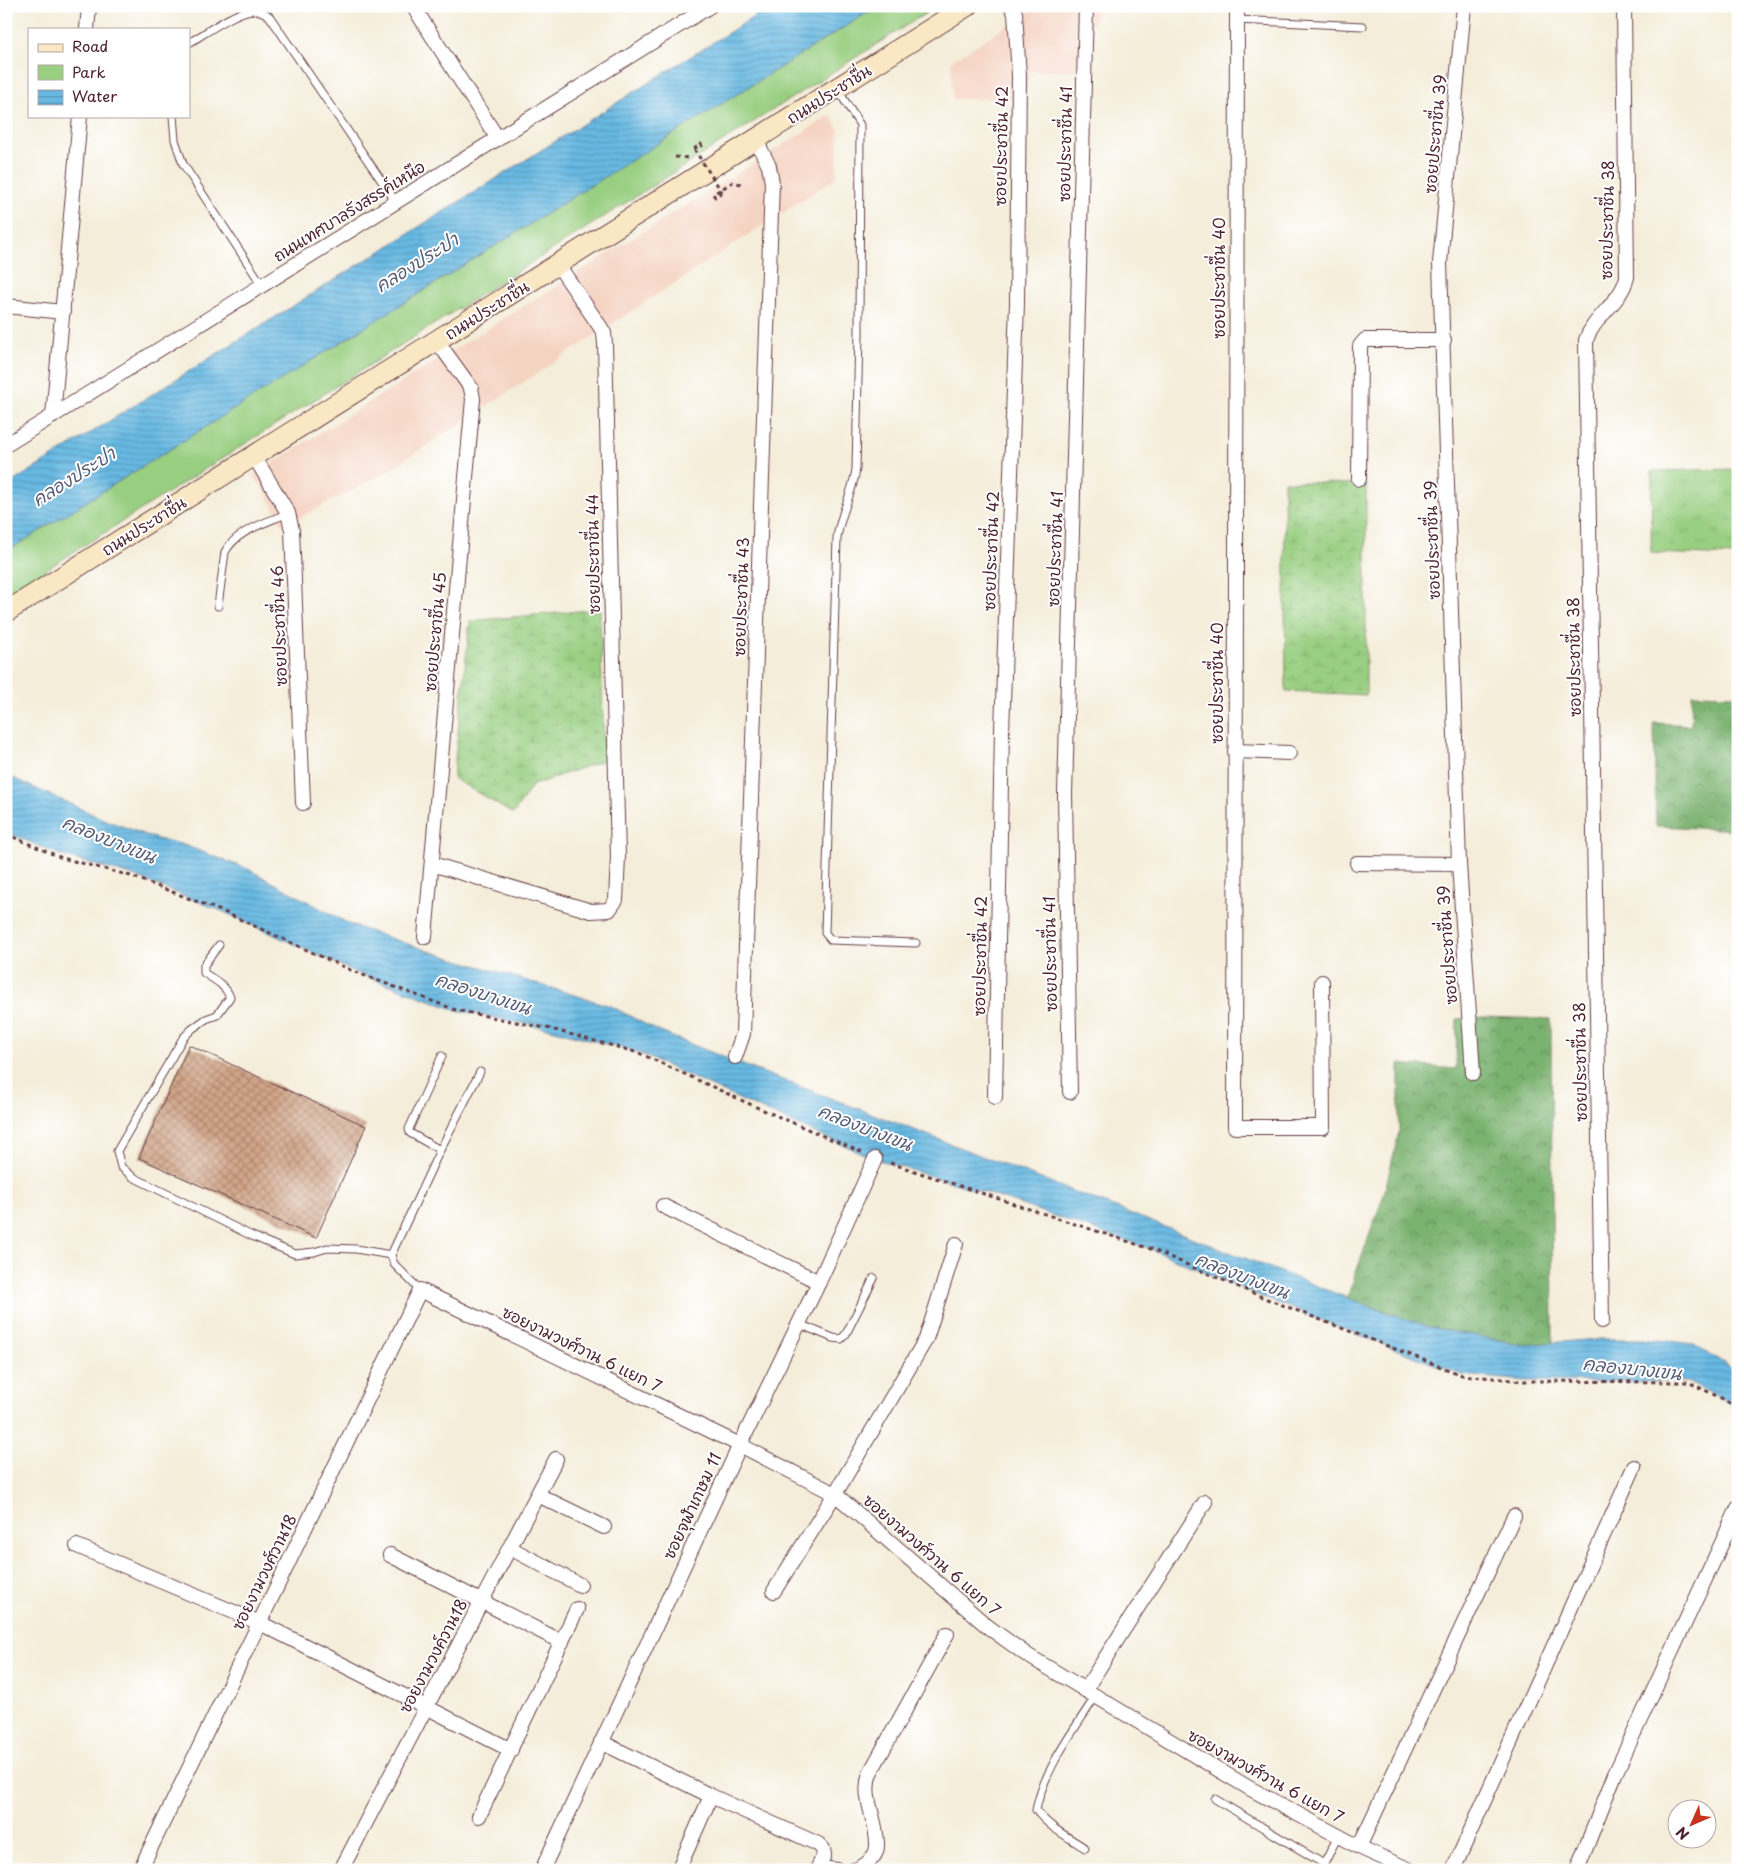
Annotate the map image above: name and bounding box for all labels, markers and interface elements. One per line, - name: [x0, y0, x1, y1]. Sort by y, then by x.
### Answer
- legend: [28, 28, 190, 118]
- text: Road: [72, 34, 108, 57]
- street label: ถนนประชาชื่น: [780, 56, 876, 129]
- text: Park: [72, 60, 106, 83]
- street label: ซอยประชาชื่น 39: [1415, 73, 1451, 194]
- text: Water: [72, 84, 117, 107]
- street label: ซอยประชาชื่น 42: [985, 86, 1013, 206]
- street label: ซอยประชาชื่น 41: [1049, 86, 1077, 202]
- street label: ถนนเทศบาลรังสรรค์เหนือ: [268, 154, 429, 267]
- street label: ซอยประชาชื่น 38: [1591, 160, 1619, 280]
- street label: ซอยประชาชื่น 40: [1204, 217, 1230, 339]
- water label: คลองประปา: [369, 225, 464, 298]
- street label: ถนนประชาชื่น: [438, 272, 534, 345]
- water label: คลองประปา: [26, 439, 121, 512]
- street label: ซอยประชาชื่น 39: [1415, 480, 1445, 600]
- street label: ถนนประชาชื่น: [95, 488, 191, 561]
- street label: ซอยประชาชื่น 42: [974, 490, 1004, 612]
- street label: ซอยประชาชื่น 41: [1038, 491, 1068, 607]
- street label: ซอยประชาชื่น 44: [577, 494, 605, 614]
- street label: ซอยประชาชื่น 43: [724, 537, 754, 657]
- street label: ซอยประชาชื่น 46: [262, 565, 292, 687]
- street label: ซอยประชาชื่น 45: [415, 571, 451, 693]
- street label: ซอยประชาชื่น 38: [1558, 597, 1586, 717]
- street label: ซอยประชาชื่น 40: [1202, 622, 1228, 744]
- water label: คลองบางเขน: [59, 808, 161, 870]
- street label: ซอยประชาชื่น 39: [1428, 885, 1462, 1006]
- street label: ซอยประชาชื่น 42: [964, 896, 992, 1016]
- street label: ซอยประชาชื่น 41: [1034, 896, 1062, 1012]
- water label: คลองบางเขน: [432, 964, 536, 1021]
- street label: ซอยประชาชื่น 38: [1564, 1002, 1592, 1122]
- water label: คลองบางเขน: [815, 1096, 918, 1157]
- water label: คลองบางเขน: [1192, 1244, 1295, 1305]
- street label: ซอยงามวงศ์วาน 6 แยก 7: [498, 1299, 667, 1397]
- water label: คลองบางเขน: [1582, 1349, 1684, 1386]
- street label: ซอยจุฬาเกษม 11: [656, 1448, 728, 1564]
- street label: ซอยงามวงศ์วาน 6 แยก 7: [859, 1488, 1007, 1621]
- street label: ซอยงามวงศ์วาน18: [225, 1510, 302, 1634]
- street label: ซอยงามวงค์วาน18: [392, 1594, 472, 1717]
- street label: ซอยงามวงศ์วาน 6 แยก 7: [1184, 1722, 1349, 1828]
- north arrow: [1666, 1798, 1716, 1848]
- text: N: [1671, 1822, 1694, 1845]

